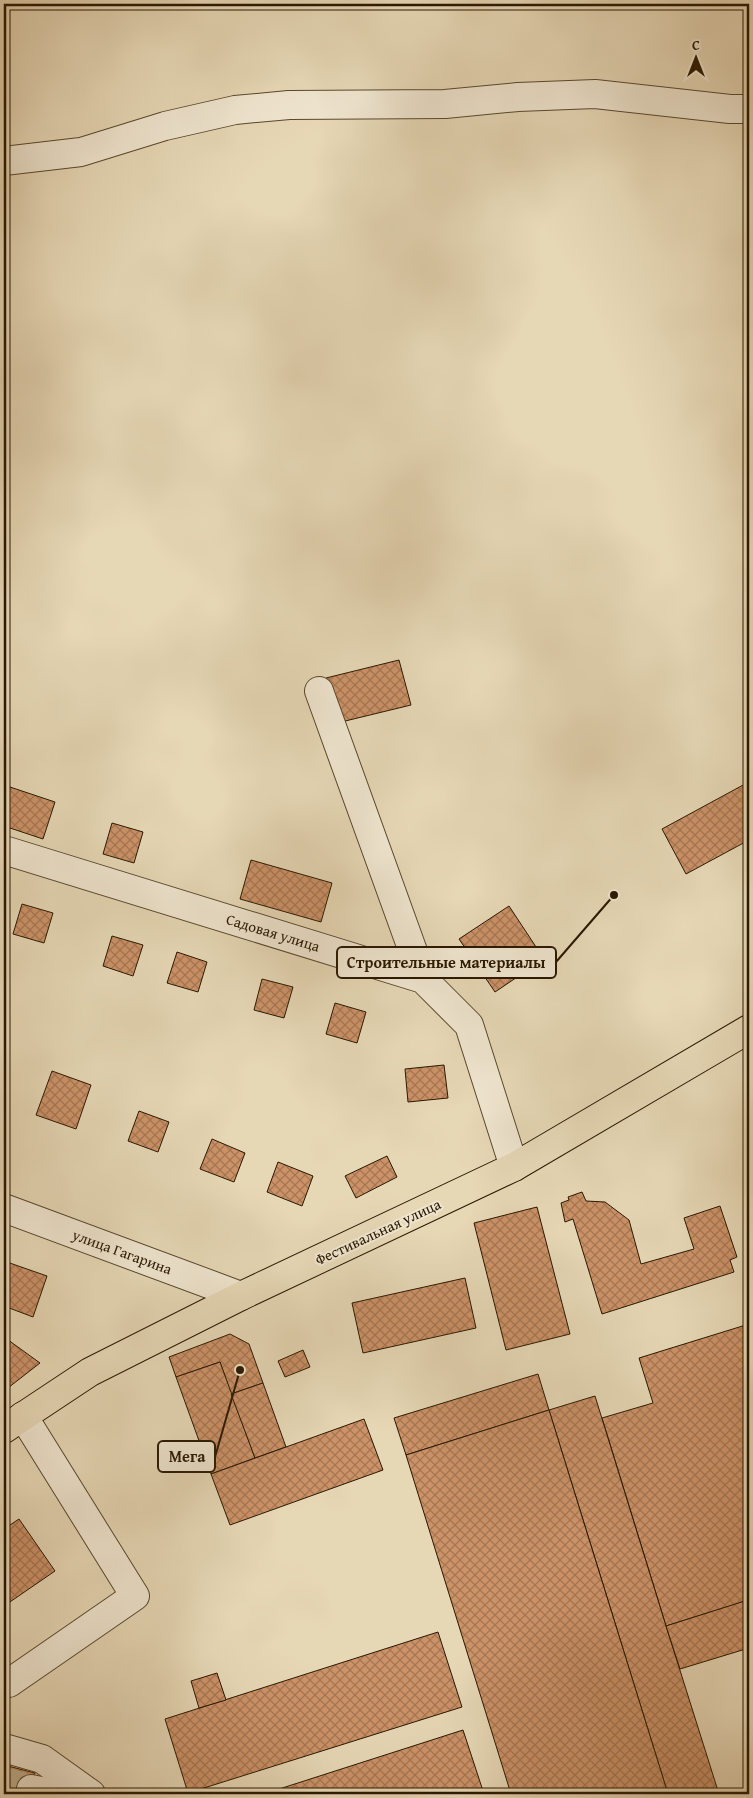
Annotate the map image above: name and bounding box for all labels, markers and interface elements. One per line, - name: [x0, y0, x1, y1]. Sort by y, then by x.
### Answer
- north arrow: [670, 32, 720, 82]
- text: С: [692, 35, 700, 55]
- street label: Садовая улица: [224, 908, 323, 957]
- callout: Строительные материалы: [337, 947, 556, 978]
- text: Строительные материалы: [347, 950, 546, 974]
- street label: Фестивальная улица: [311, 1193, 445, 1270]
- street label: улица Гагарина: [69, 1223, 176, 1280]
- callout: Мега: [158, 1441, 215, 1472]
- text: Мега: [169, 1444, 206, 1468]

